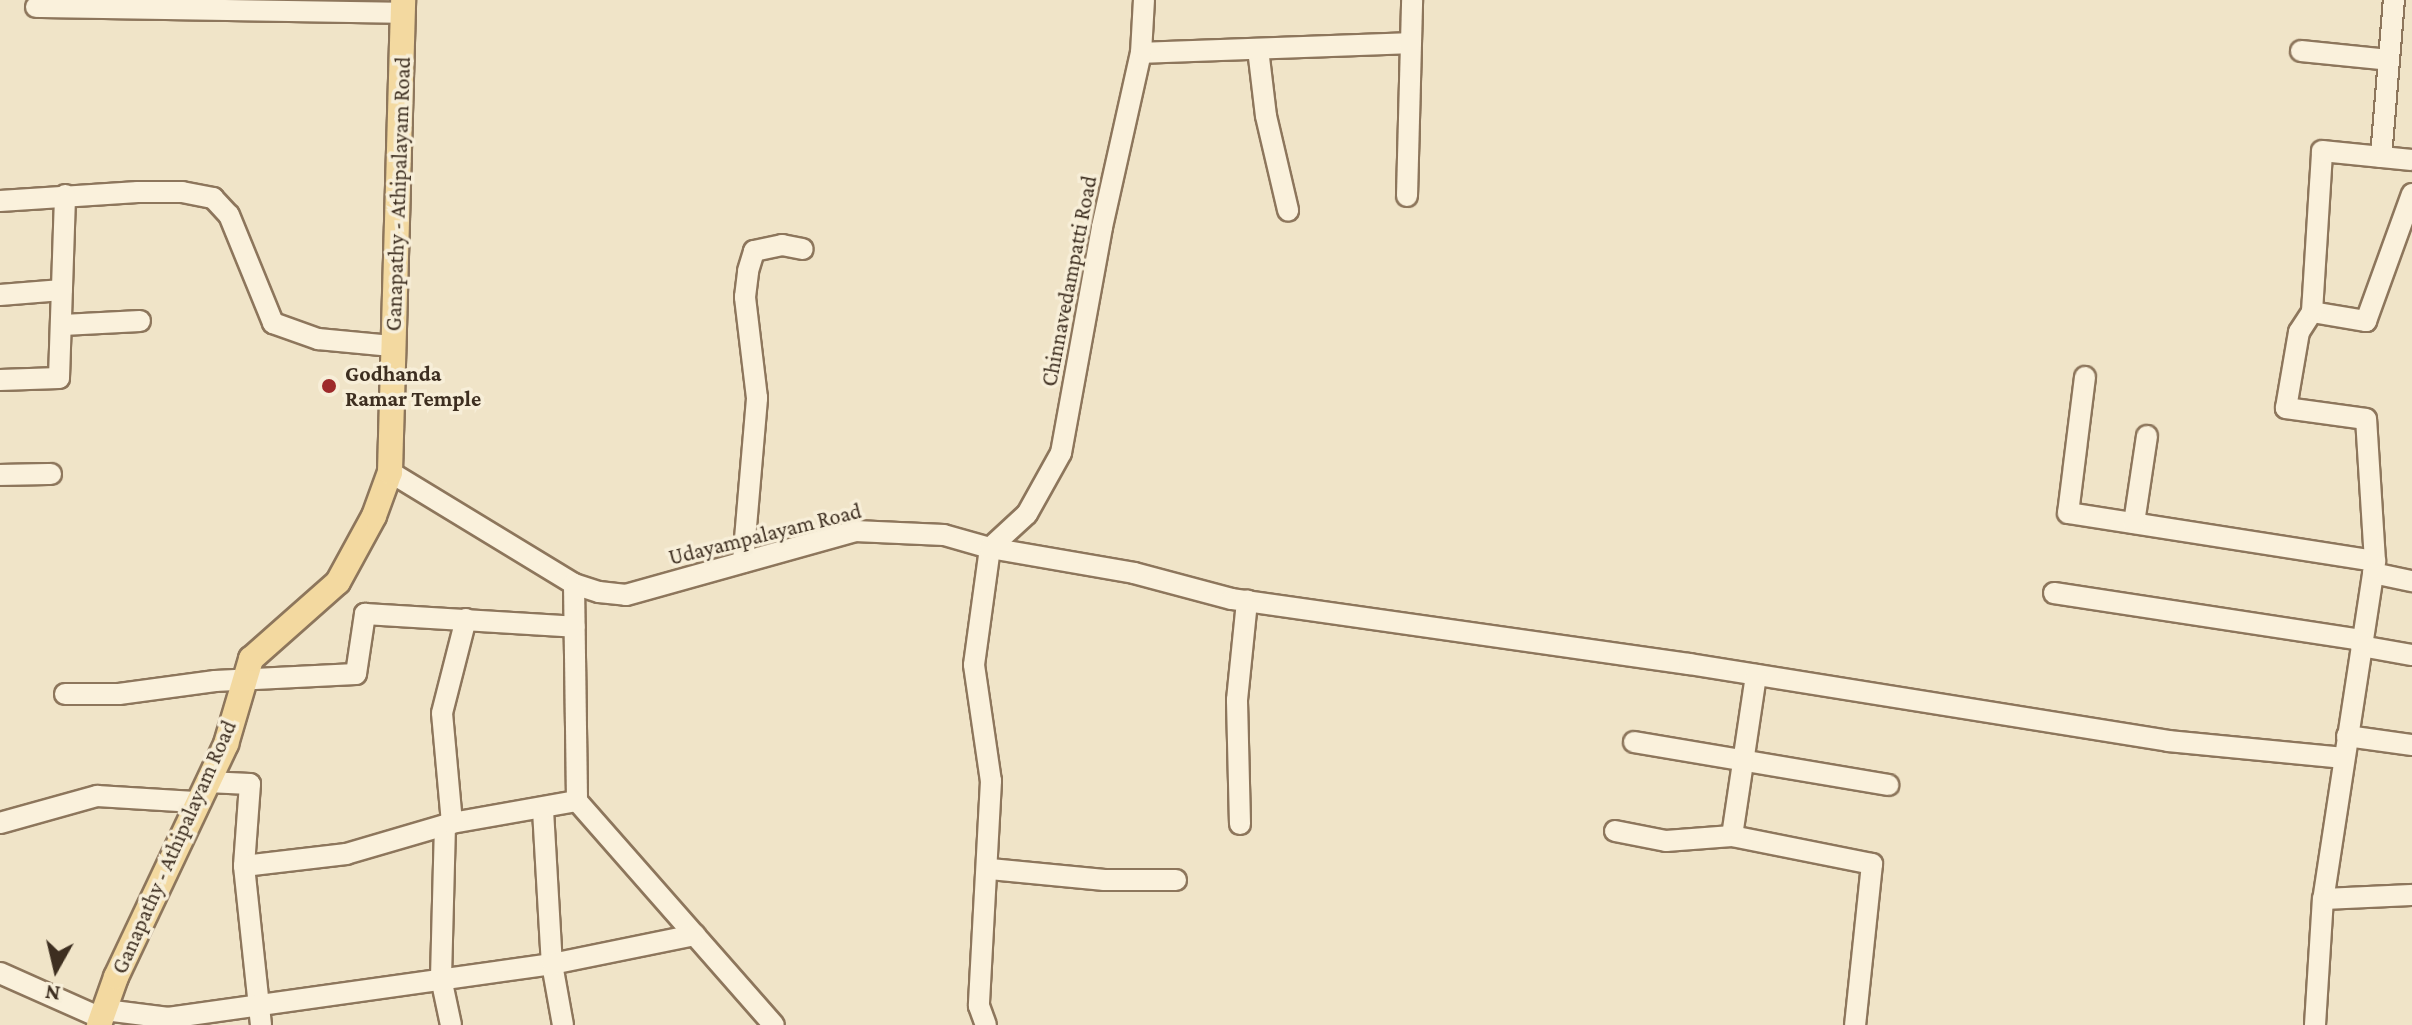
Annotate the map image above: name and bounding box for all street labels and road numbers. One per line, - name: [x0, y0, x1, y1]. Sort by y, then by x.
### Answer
- street label: Ganapathy - Athipalayam Road: [380, 56, 416, 332]
- street label: Chinnavedampatti Road: [1036, 173, 1102, 389]
- street label: Udayampalayam Road: [666, 497, 864, 571]
- street label: Ganapathy - Athipalayam Road: [106, 716, 242, 978]

